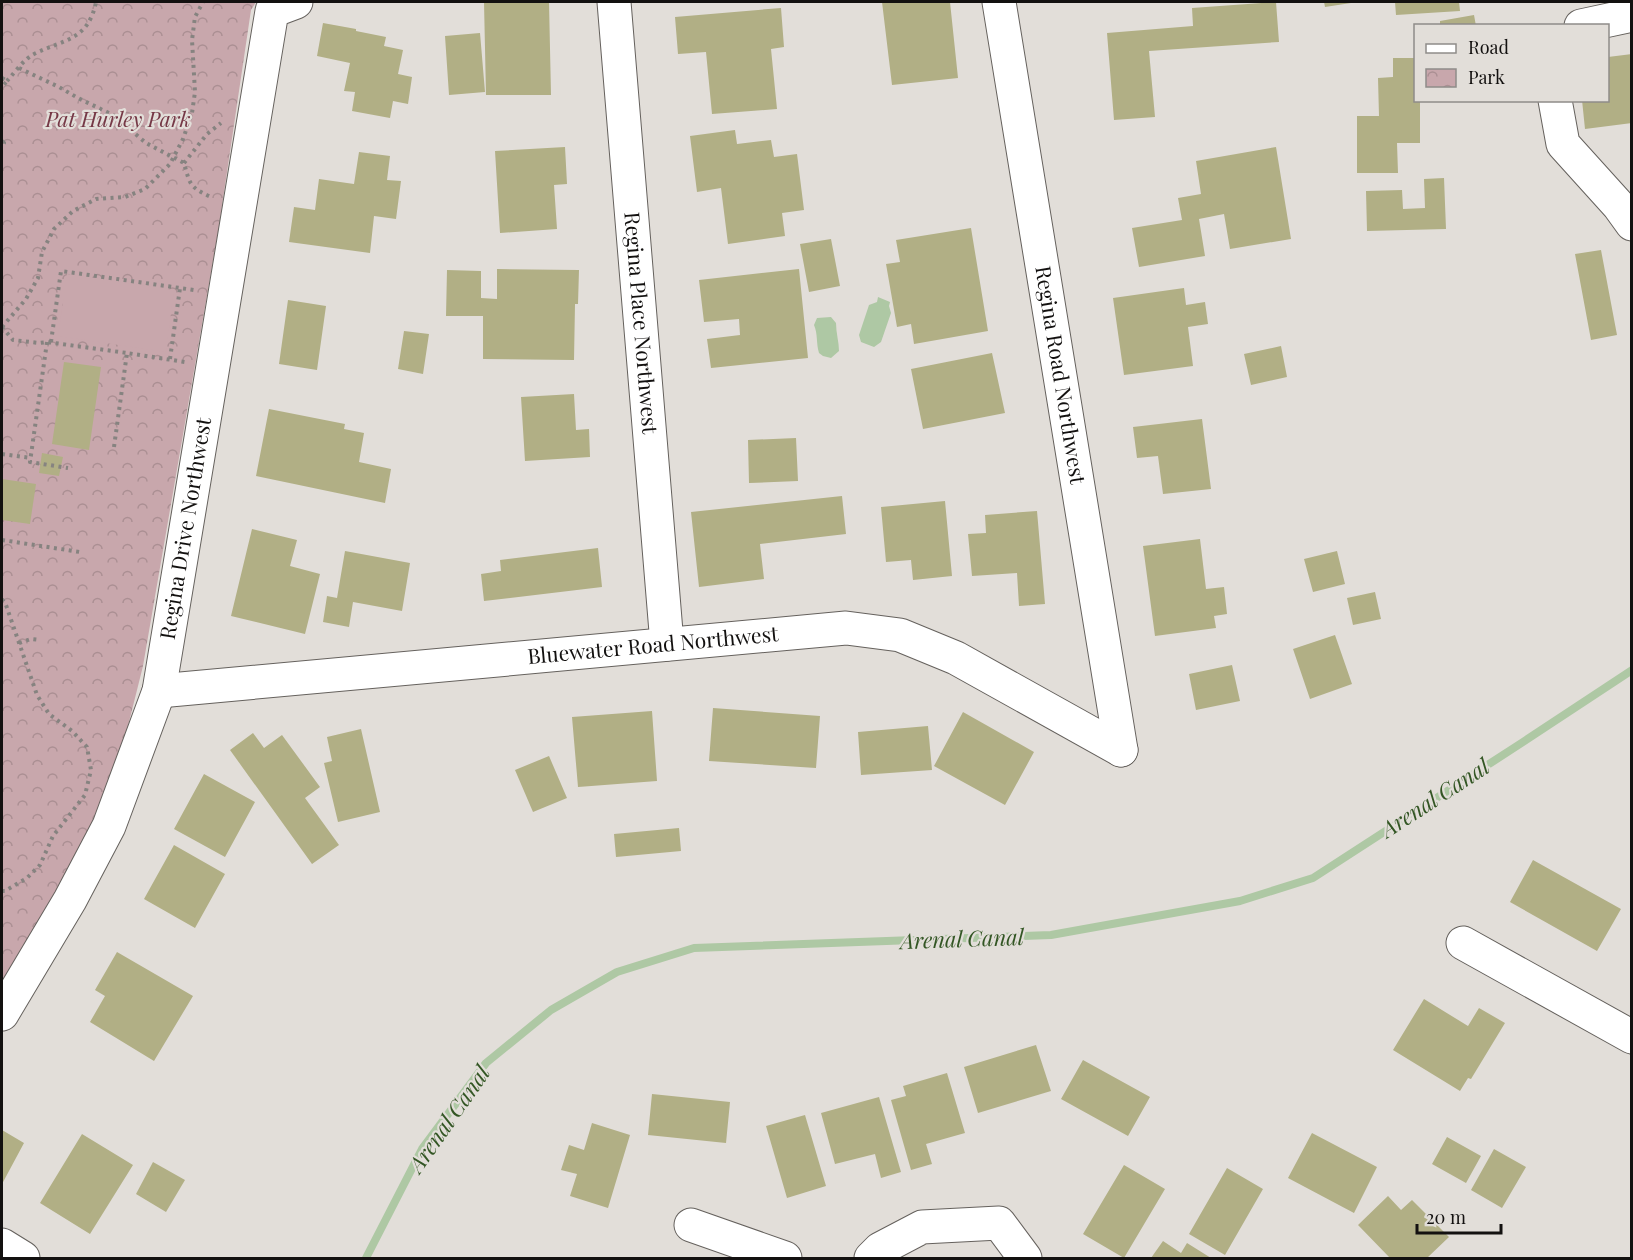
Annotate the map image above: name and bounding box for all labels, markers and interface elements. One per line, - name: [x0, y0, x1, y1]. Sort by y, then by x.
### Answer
- legend: [1414, 24, 1609, 102]
- text: Road: [1468, 35, 1509, 59]
- text: Park: [1468, 65, 1505, 89]
- park label: Pat Hurley Park: [44, 104, 191, 132]
- street label: Regina Place Northwest: [619, 211, 666, 435]
- street label: Regina Road Northwest: [1030, 263, 1094, 487]
- street label: Regina Drive Northwest: [152, 415, 216, 641]
- street label: Bluewater Road Northwest: [526, 618, 780, 669]
- water label: Arenal Canal: [1373, 750, 1495, 845]
- water label: Arenal Canal: [898, 921, 1025, 955]
- water label: Arenal Canal: [399, 1058, 497, 1179]
- scale bar: [1417, 1197, 1501, 1235]
- text: 20 m: [1426, 1205, 1466, 1229]

